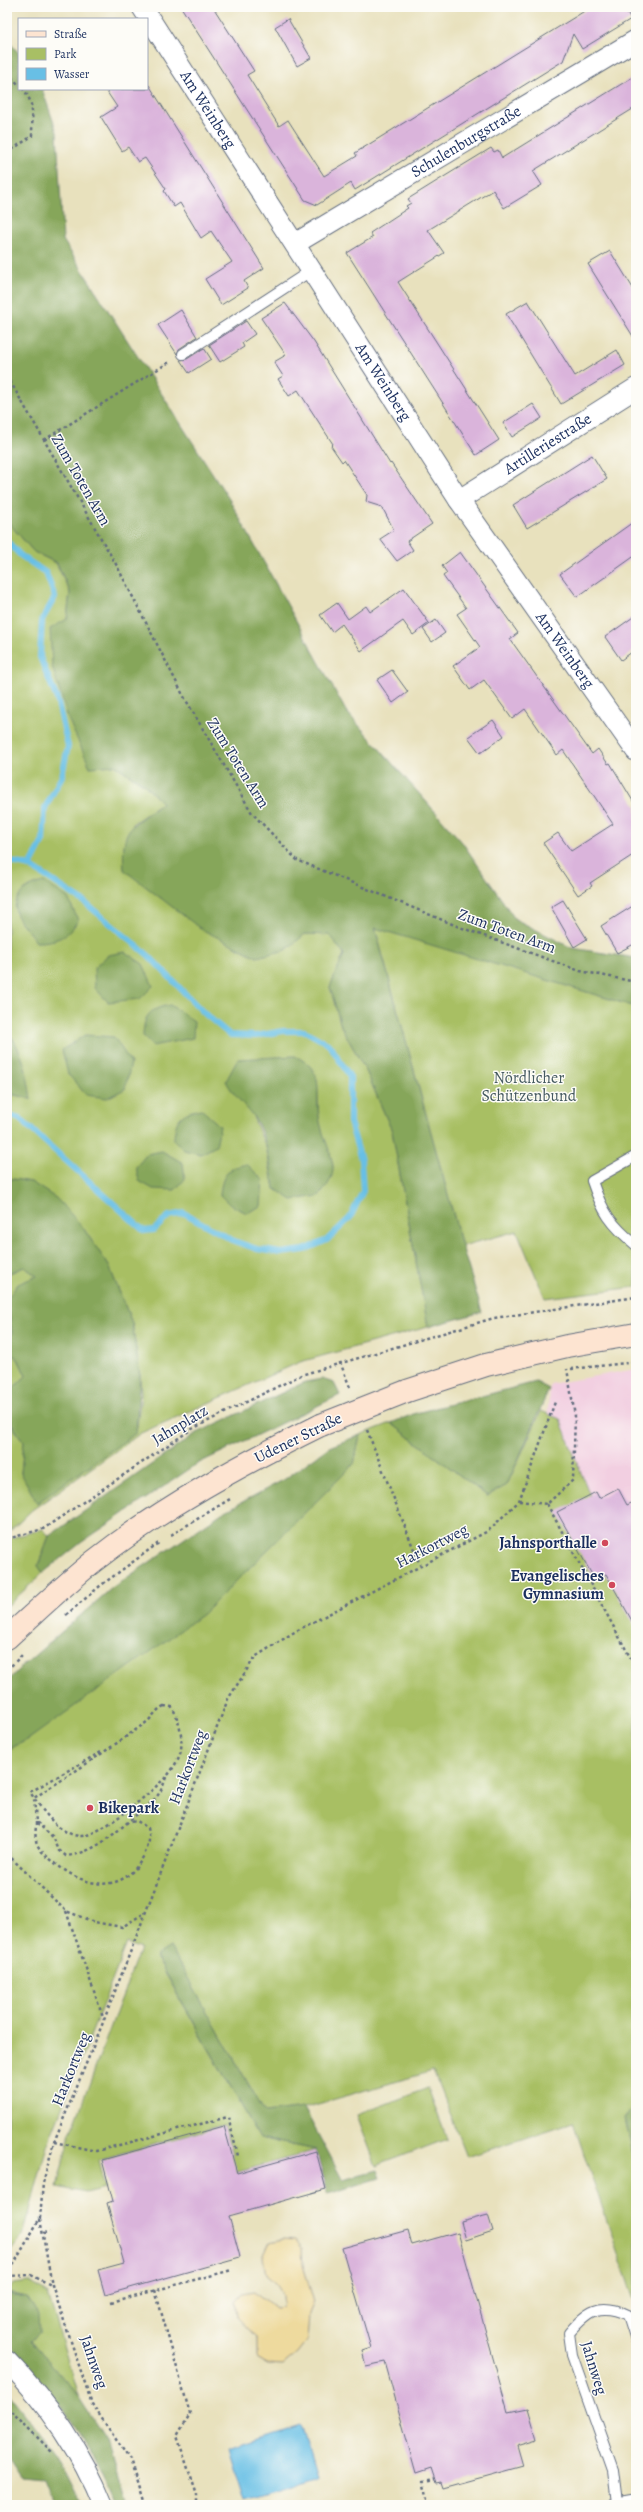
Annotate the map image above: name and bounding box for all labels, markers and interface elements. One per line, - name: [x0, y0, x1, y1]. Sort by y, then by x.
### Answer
- legend: [18, 18, 148, 90]
- text: Straße: [54, 26, 87, 42]
- text: Park: [54, 46, 77, 62]
- street label: Am Weinberg: [174, 65, 241, 153]
- text: Wasser: [53, 66, 90, 82]
- street label: Schulenburgstraße: [407, 100, 525, 183]
- street label: Am Weinberg: [349, 338, 417, 426]
- street label: Artilleriestraße: [499, 408, 596, 480]
- street label: Zum Toten Arm: [46, 430, 116, 530]
- street label: Am Weinberg: [530, 607, 600, 693]
- street label: Zum Toten Arm: [201, 714, 275, 812]
- street label: Zum Toten Arm: [455, 903, 559, 959]
- park label: Nördlicher Schützenbund: [482, 1067, 577, 1107]
- street label: Jahnplatz: [148, 1400, 212, 1450]
- street label: Udener Straße: [250, 1407, 346, 1469]
- street label: Harkortweg: [392, 1518, 472, 1574]
- place label: Jahnsporthalle: [499, 1532, 597, 1554]
- marker: Jahnsporthalle: [600, 1538, 610, 1548]
- place label: Evangelisches Gymnasium: [511, 1565, 605, 1605]
- marker: Evangelisches Gymnasium: [607, 1580, 617, 1590]
- street label: Harkortweg: [164, 1726, 212, 1808]
- place label: Bikepark: [98, 1797, 160, 1819]
- marker: Bikepark: [85, 1803, 95, 1813]
- street label: Harkortweg: [46, 2029, 96, 2109]
- street label: Jahnweg: [75, 2332, 113, 2392]
- street label: Jahnweg: [575, 2338, 613, 2398]

